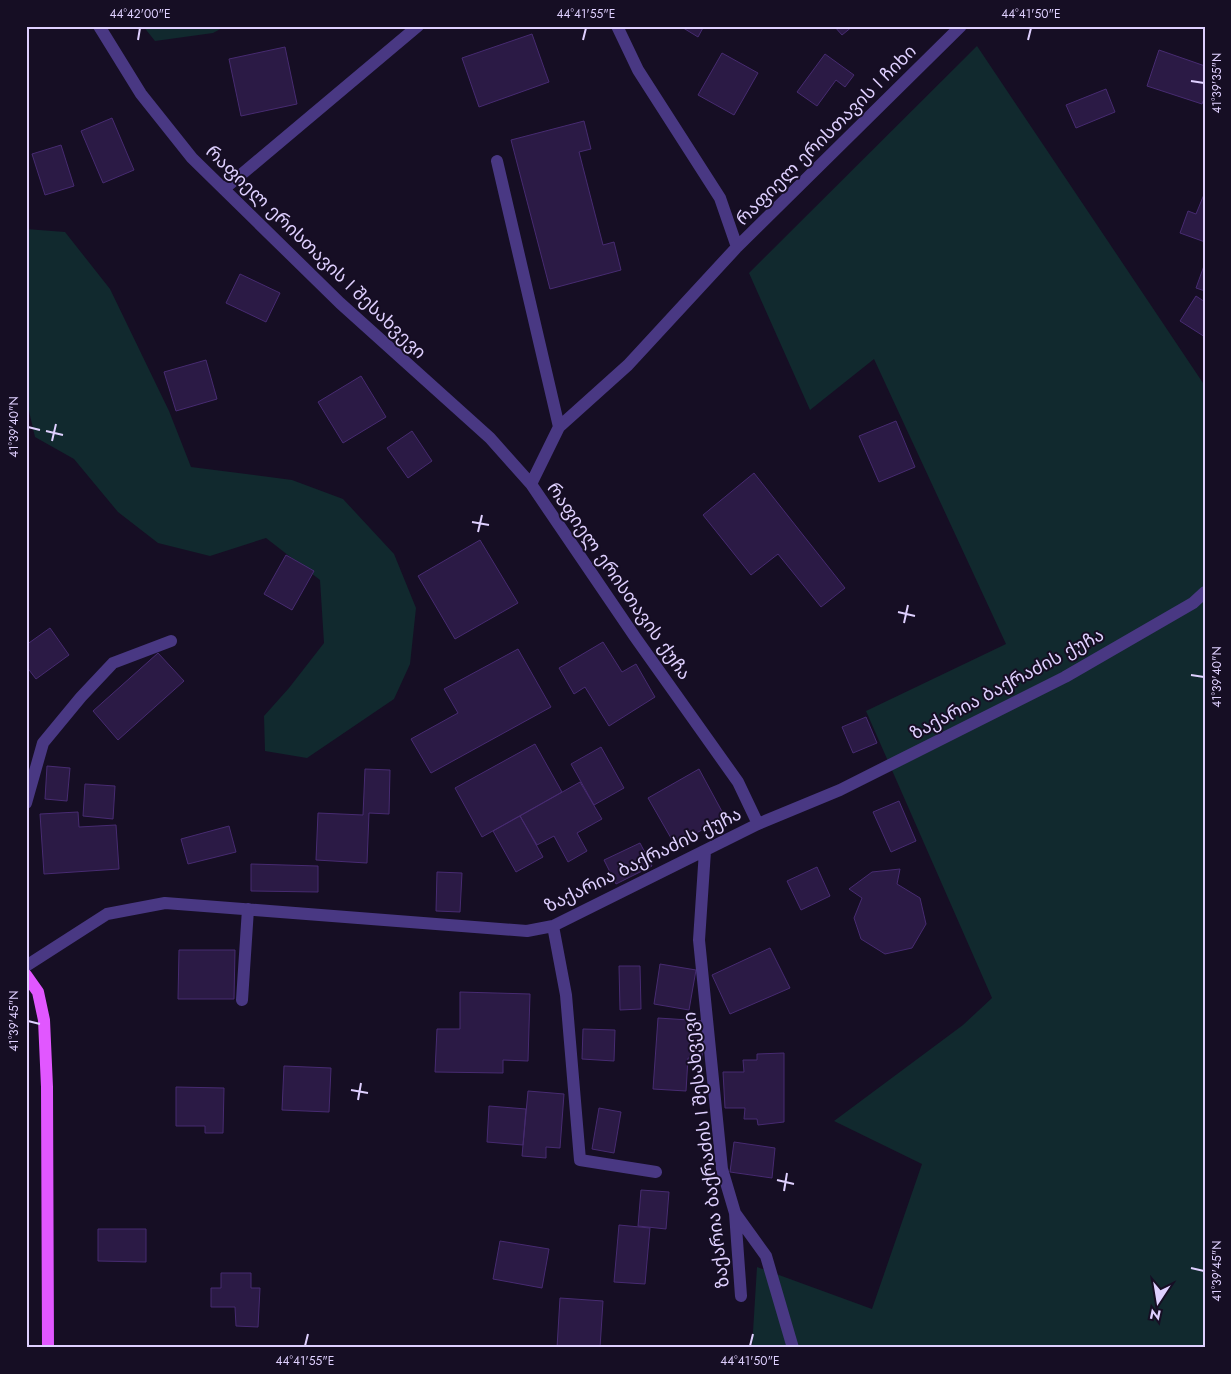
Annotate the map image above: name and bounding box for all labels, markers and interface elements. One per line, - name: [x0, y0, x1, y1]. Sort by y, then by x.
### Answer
- text: 44°42'00"E: [109, 5, 171, 23]
- text: 44°41'55"E: [557, 5, 615, 23]
- text: 44°41'50"E: [1001, 5, 1061, 23]
- street label: რაფიელ ერისთავის I ჩიხი: [730, 39, 922, 231]
- text: 41°39'35"N: [1208, 53, 1226, 113]
- street label: რაფიელ ერისთავის I შესახვევი: [200, 139, 432, 365]
- text: 41°39'40"N: [5, 396, 23, 458]
- street label: რაფიელ ერისთავის ქუჩა: [541, 477, 697, 685]
- street label: ზაქარია ბაქრაძის ქუჩა: [906, 622, 1108, 746]
- text: 41°39'40"N: [1208, 646, 1226, 708]
- street label: ზაქარია ბაქრაძის ქუჩა: [540, 801, 746, 919]
- text: 41°39'45"N: [5, 990, 23, 1052]
- street label: ზაქარია ბაქრაძის I შესახვევი: [676, 1010, 736, 1290]
- text: 41°39'45"N: [1208, 1240, 1226, 1302]
- north arrow: [1134, 1276, 1184, 1326]
- text: N: [1148, 1304, 1163, 1326]
- text: 44°41'55"E: [276, 1352, 334, 1370]
- text: 44°41'50"E: [720, 1352, 780, 1370]

